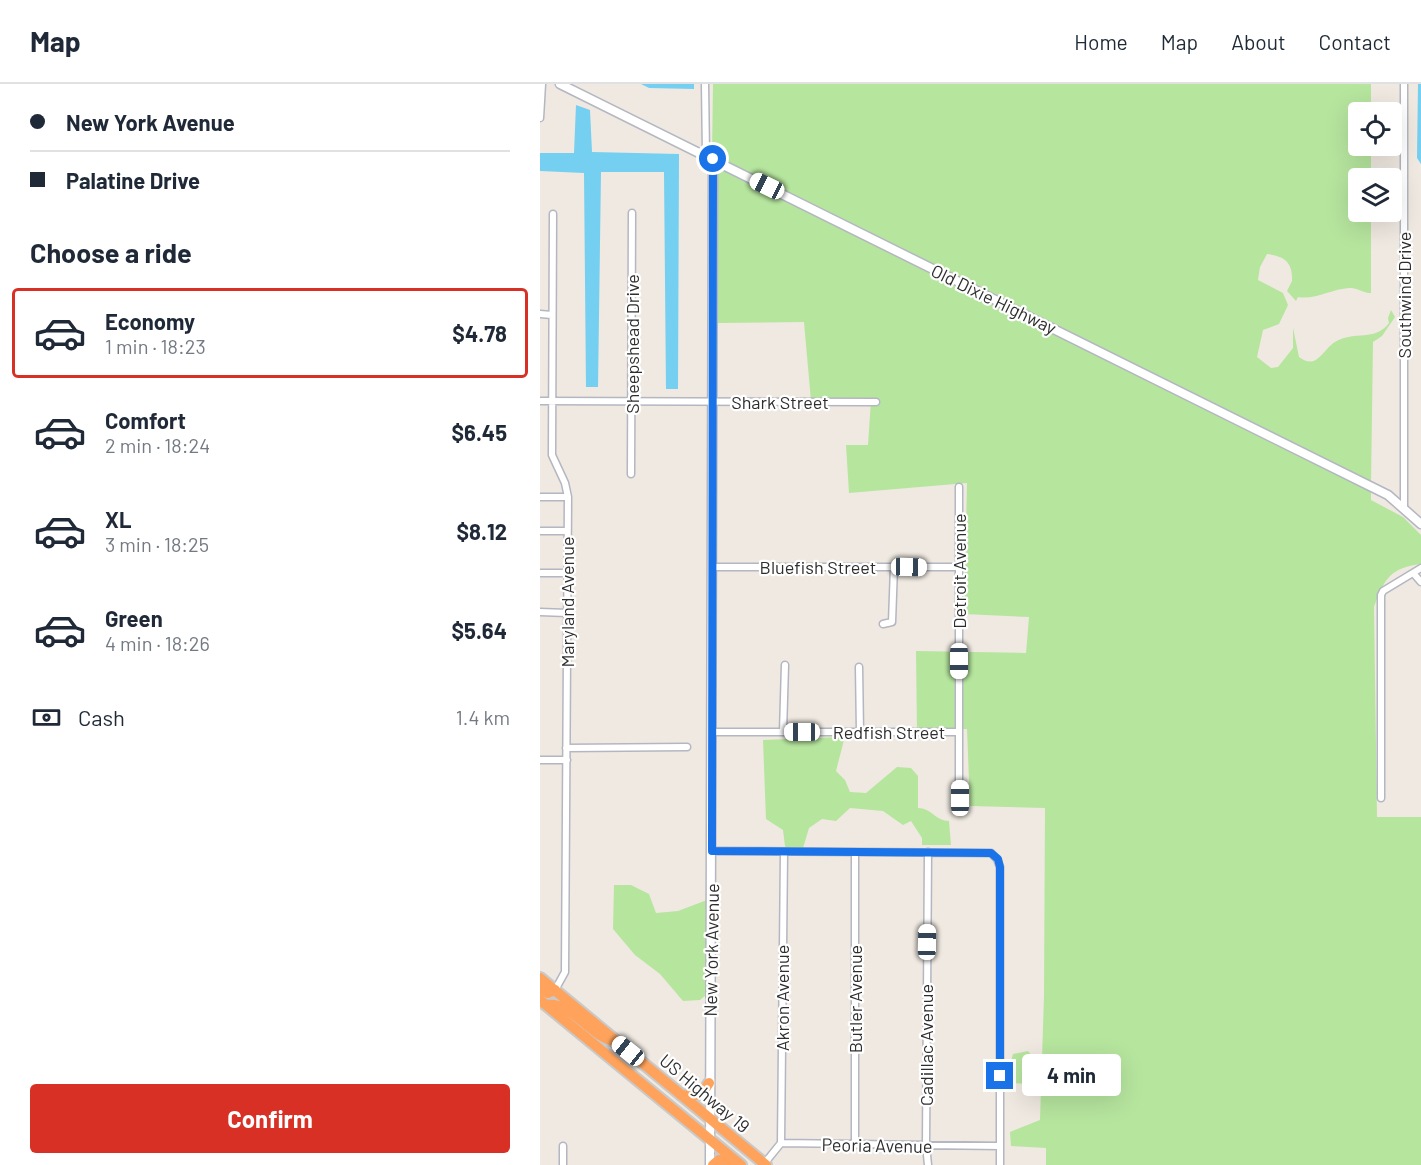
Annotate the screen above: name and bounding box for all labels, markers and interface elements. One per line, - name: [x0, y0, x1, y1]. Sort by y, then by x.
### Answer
- text: Map: [30, 24, 81, 58]
- text: Home: [1074, 29, 1128, 54]
- text: Map: [1161, 29, 1198, 54]
- text: About: [1231, 29, 1286, 54]
- text: Contact: [1319, 29, 1391, 54]
- map controls: [1348, 102, 1402, 222]
- button: locate: [1348, 102, 1402, 156]
- text: New York Avenue: [66, 109, 235, 135]
- route start: [699, 145, 726, 172]
- text: Palatine Drive: [66, 167, 200, 193]
- button: layers: [1348, 168, 1402, 222]
- car: [747, 170, 787, 202]
- street label: Southwind Drive: [1393, 232, 1415, 358]
- text: Choose a ride: [30, 236, 192, 268]
- street label: Old Dixie Highway: [928, 259, 1060, 339]
- street label: Sheepshead Drive: [621, 274, 643, 414]
- icon: car: [33, 306, 87, 360]
- text: Economy: [105, 308, 195, 334]
- text: $4.78: [452, 320, 507, 346]
- text: 1 min · 18:23: [105, 334, 206, 358]
- street label: Shark Street: [731, 391, 829, 413]
- icon: car: [33, 405, 87, 459]
- text: Comfort: [105, 407, 186, 433]
- text: $6.45: [451, 419, 507, 445]
- text: 2 min · 18:24: [105, 433, 210, 457]
- icon: car: [33, 504, 87, 558]
- text: XL: [105, 506, 131, 532]
- street label: Detroit Avenue: [948, 513, 970, 629]
- text: $8.12: [456, 518, 507, 544]
- text: 3 min · 18:25: [105, 532, 209, 556]
- street label: Maryland Avenue: [556, 537, 578, 668]
- street label: Bluefish Street: [760, 556, 876, 578]
- car: [891, 558, 927, 576]
- icon: car: [33, 603, 87, 657]
- text: Green: [105, 605, 163, 631]
- text: $5.64: [451, 617, 507, 643]
- text: 4 min · 18:26: [105, 631, 210, 655]
- car: [950, 643, 968, 679]
- icon: cash: [30, 701, 63, 734]
- text: Cash: [78, 704, 125, 730]
- text: 1.4 km: [456, 705, 510, 729]
- street label: Redfish Street: [833, 721, 945, 743]
- car: [784, 723, 820, 741]
- car: [951, 780, 969, 816]
- street label: New York Avenue: [699, 883, 723, 1017]
- car: [918, 924, 936, 960]
- street label: Akron Avenue: [771, 945, 793, 1051]
- street label: Butler Avenue: [844, 945, 866, 1053]
- street label: Cadillac Avenue: [915, 984, 937, 1106]
- car: [608, 1033, 648, 1069]
- street label: US Highway 19: [656, 1049, 754, 1137]
- callout: 4 min: [1021, 1055, 1120, 1097]
- route end: [986, 1062, 1013, 1089]
- text: 4 min: [1047, 1063, 1096, 1087]
- button: Confirm: [30, 1084, 510, 1153]
- street label: Peoria Avenue: [821, 1133, 933, 1157]

